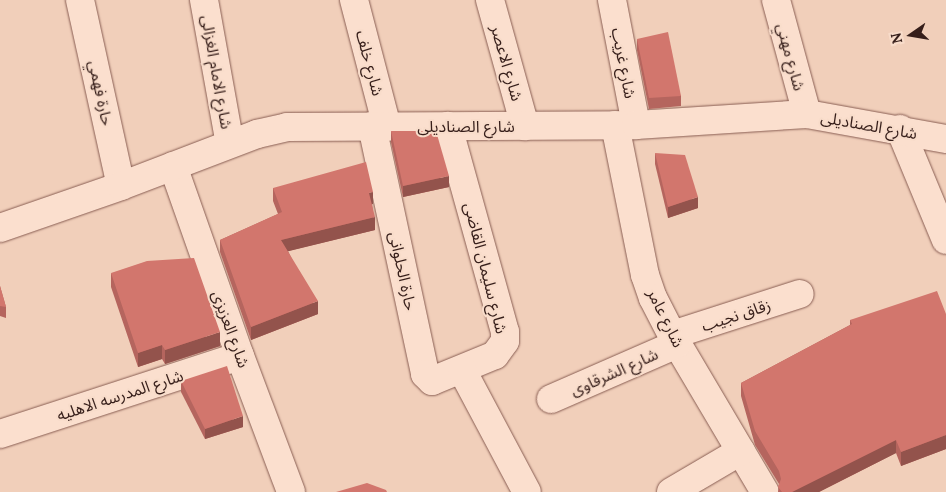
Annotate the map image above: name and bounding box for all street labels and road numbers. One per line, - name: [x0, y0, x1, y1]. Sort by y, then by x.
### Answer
- street label: شارع الامام الغزالى: [198, 13, 236, 131]
- street label: شارع مهني: [773, 21, 809, 93]
- street label: شارع الاعصر: [487, 23, 527, 103]
- street label: شارع غريب: [608, 26, 640, 100]
- street label: شارع خلف: [352, 28, 388, 98]
- street label: حارة فهمي: [85, 59, 117, 127]
- street label: شارع الصناديلى: [819, 107, 919, 143]
- street label: شارع الصناديلى: [417, 116, 515, 136]
- street label: شارع سليمان القاضى: [460, 200, 512, 336]
- street label: حارة الحلوانى: [385, 230, 421, 312]
- street label: شارع عامر: [644, 286, 688, 350]
- street label: شارع العزيزى: [208, 288, 254, 370]
- street label: زقاق نجيب: [699, 295, 773, 335]
- street label: شارع الشرقاوى: [567, 344, 661, 400]
- street label: شارع المدرسه الاهليه: [54, 365, 186, 425]

